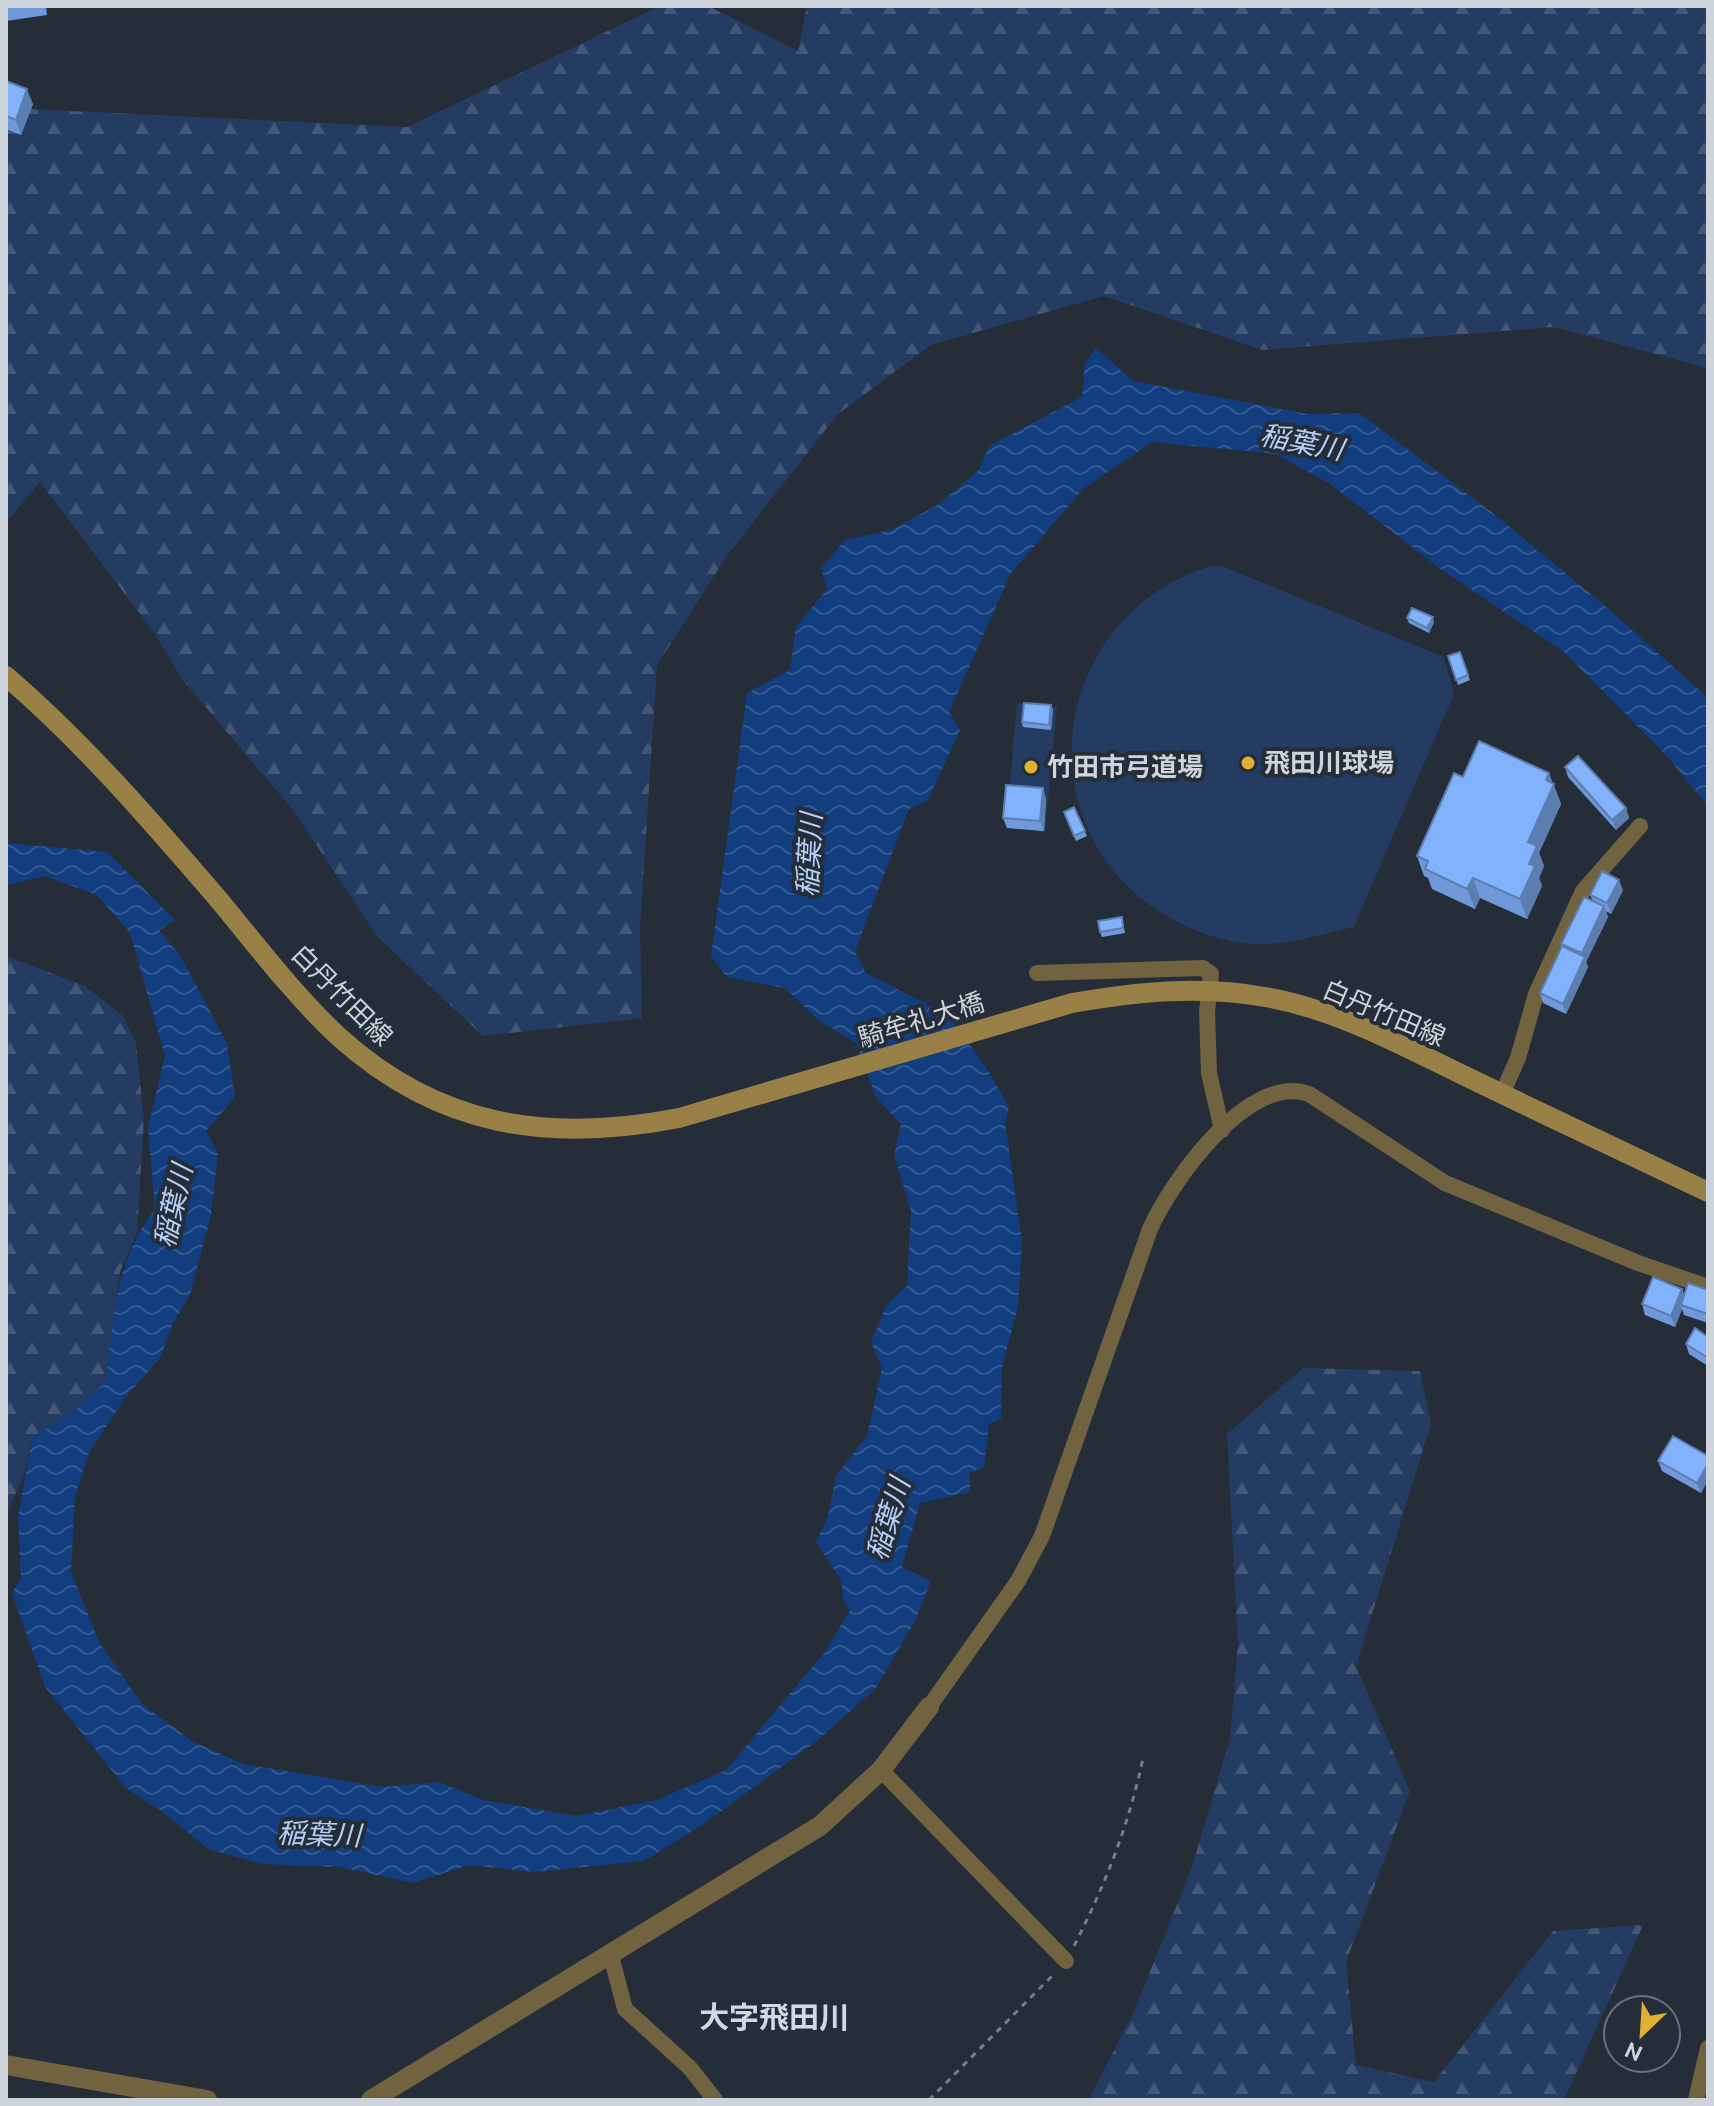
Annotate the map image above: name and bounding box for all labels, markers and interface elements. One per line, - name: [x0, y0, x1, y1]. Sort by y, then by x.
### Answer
- water label: 稲葉川: [1258, 418, 1349, 465]
- place label: 飛田川球場: [1264, 748, 1394, 777]
- place label: 竹田市弓道場: [1047, 752, 1203, 781]
- marker: 飛田川球場: [1239, 754, 1257, 772]
- marker: 竹田市弓道場: [1022, 758, 1040, 776]
- water label: 稲葉川: [791, 809, 826, 898]
- street label: 白丹竹田線: [286, 938, 399, 1051]
- street label: 白丹竹田線: [1319, 974, 1450, 1051]
- street label: 騎牟礼大橋: [854, 987, 987, 1052]
- water label: 稲葉川: [148, 1159, 198, 1250]
- water label: 稲葉川: [860, 1471, 915, 1564]
- water label: 稲葉川: [276, 1817, 365, 1851]
- north arrow: [1602, 1994, 1682, 2074]
- district label: 大字飛田川: [699, 2000, 849, 2034]
- text: N: [1621, 2038, 1646, 2067]

